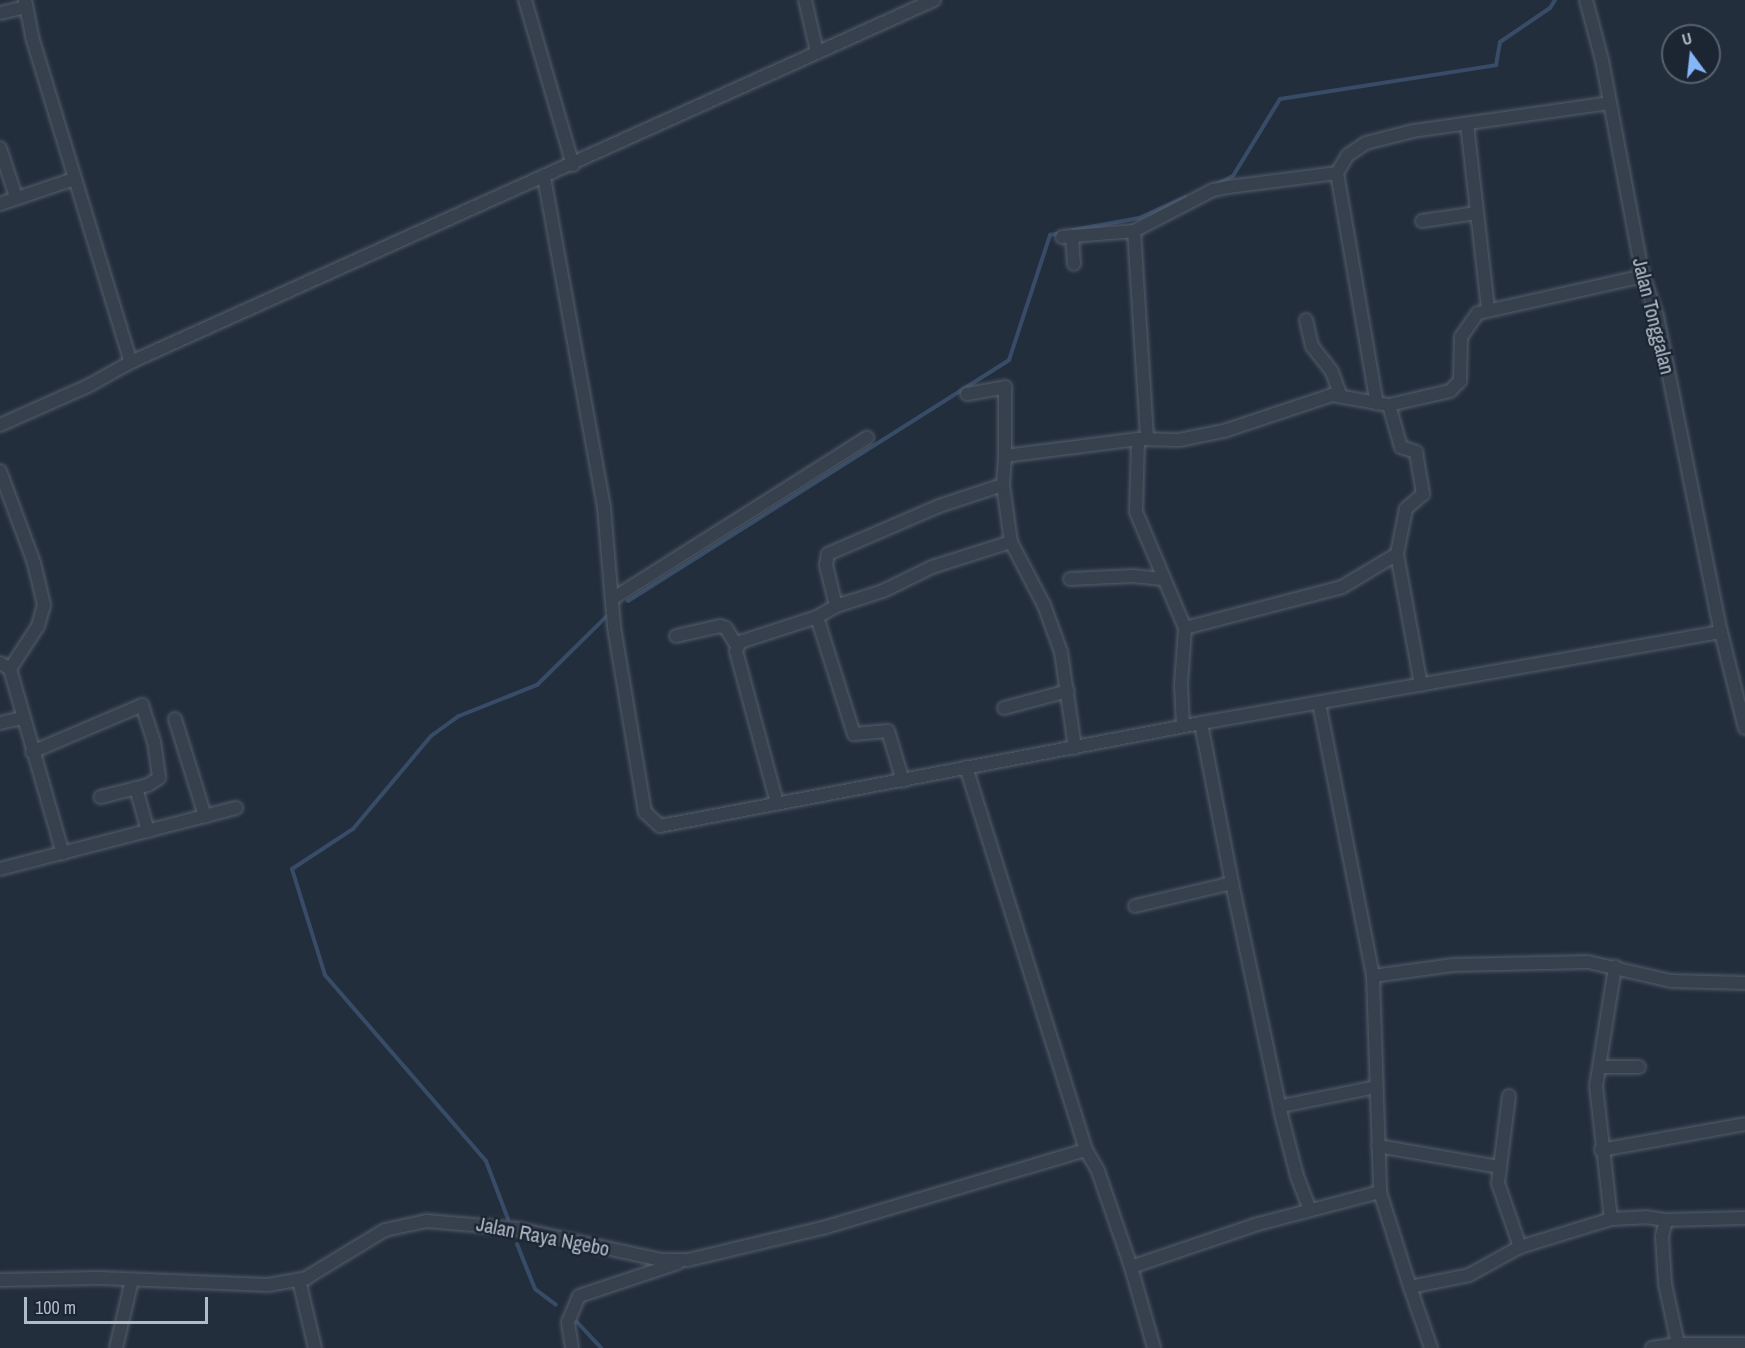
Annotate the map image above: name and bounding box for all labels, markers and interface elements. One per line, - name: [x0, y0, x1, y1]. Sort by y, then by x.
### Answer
- north arrow: [1661, 24, 1721, 84]
- text: U: [1679, 27, 1694, 50]
- street label: Jalan Tonggalan: [1628, 255, 1680, 377]
- street label: Jalan Raya Ngebo: [474, 1211, 612, 1261]
- scale bar: [27, 1285, 212, 1323]
- text: 100 m: [35, 1295, 76, 1320]

